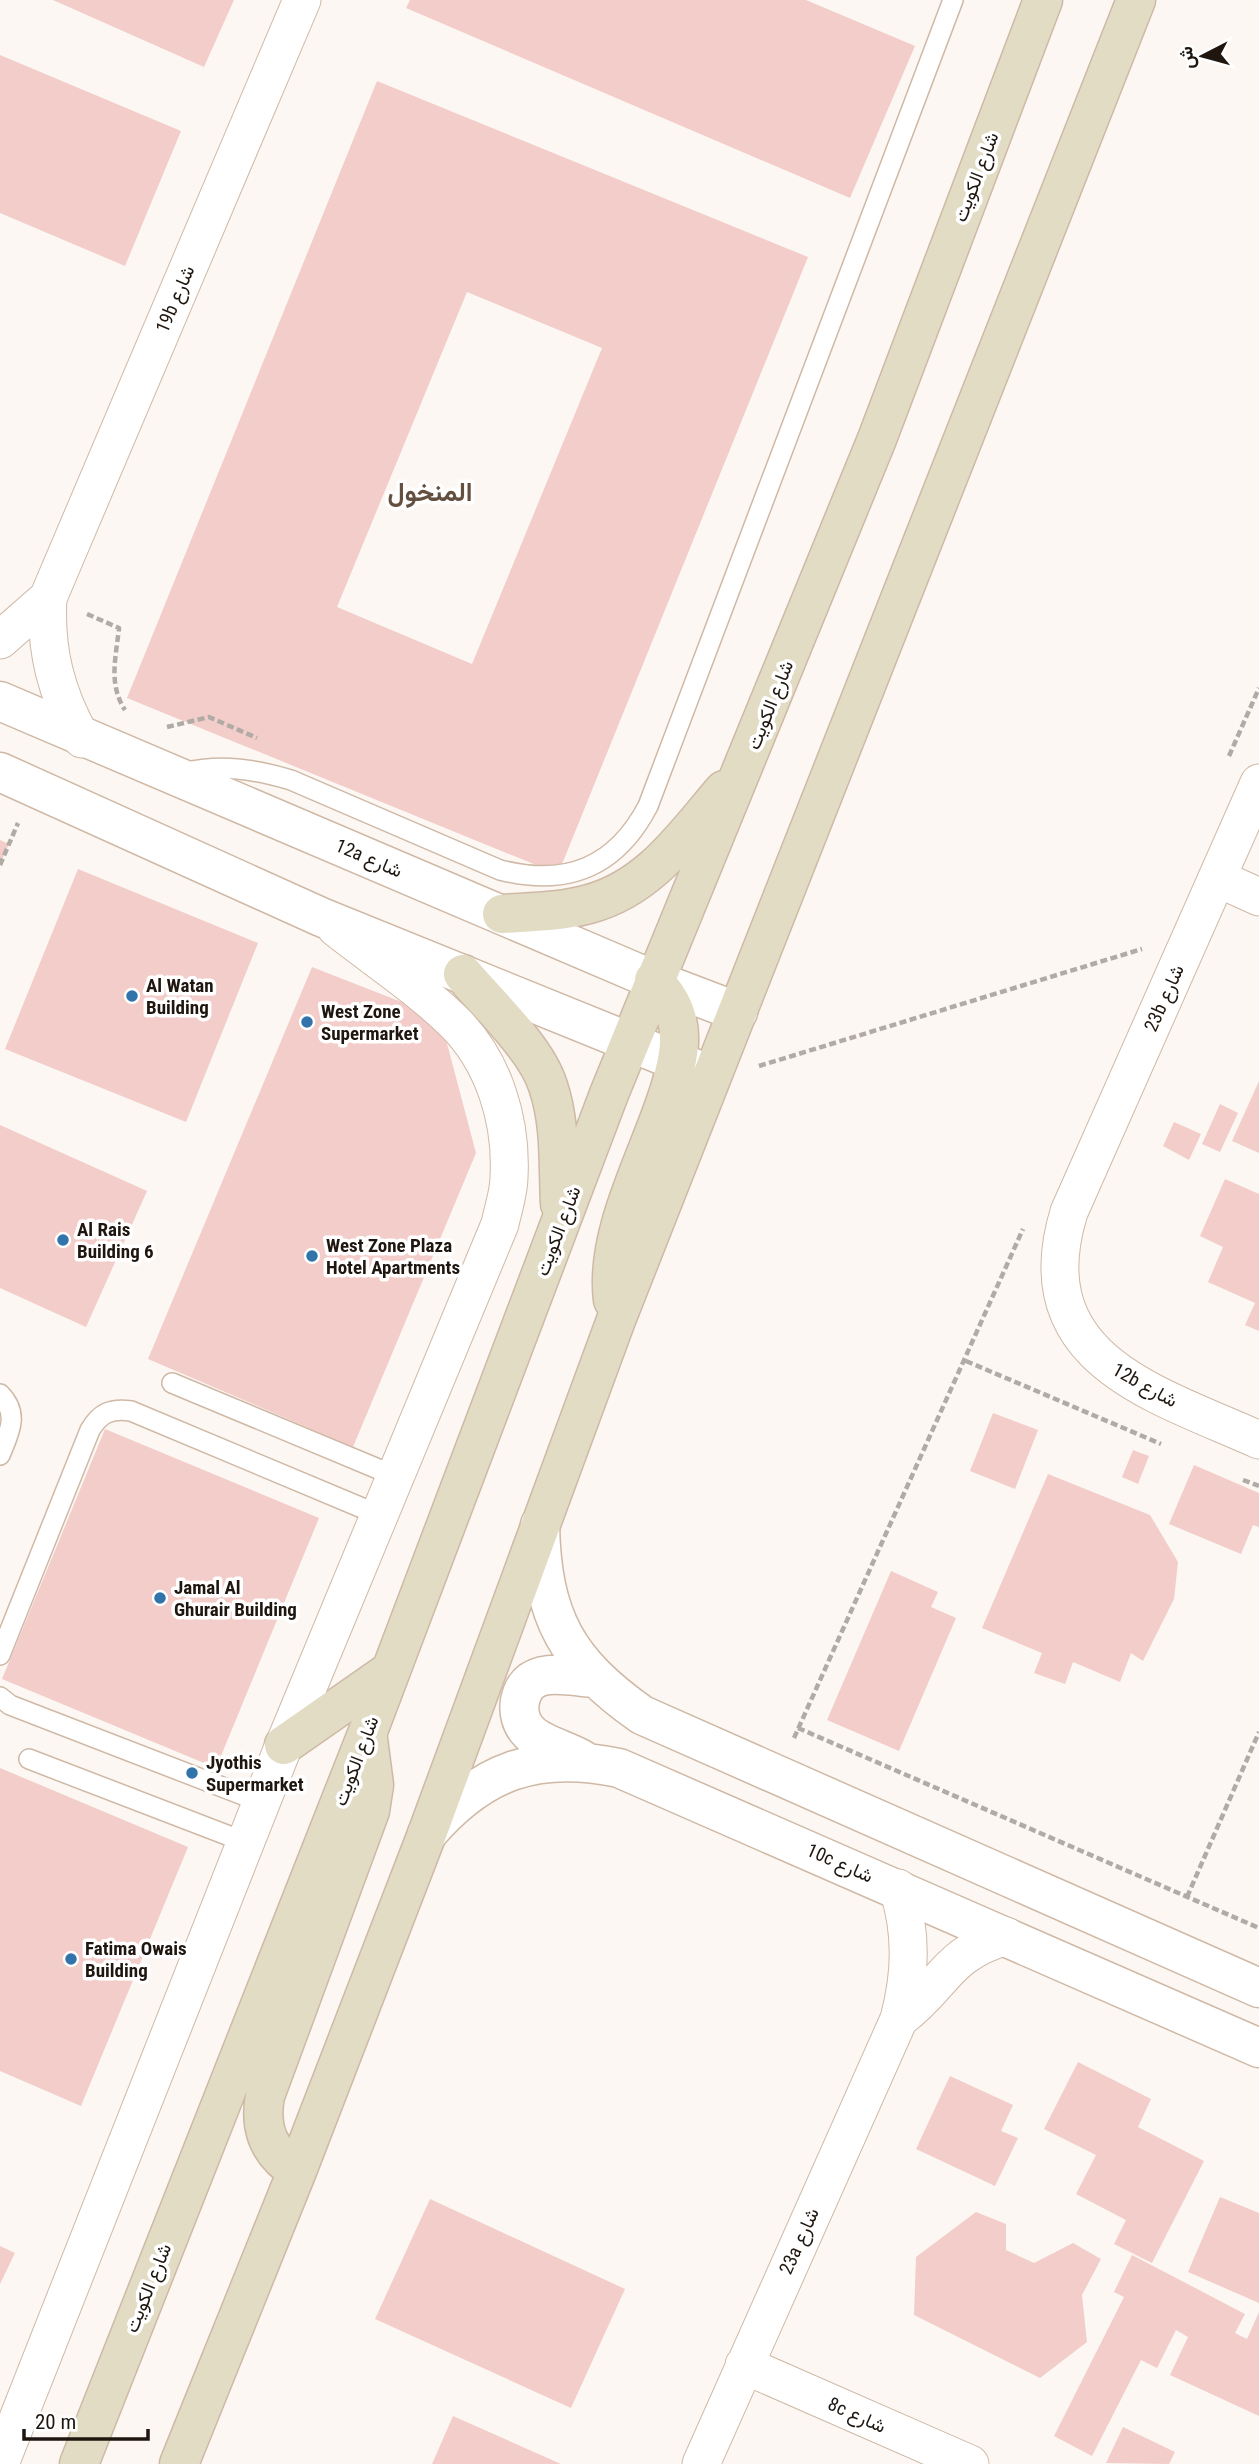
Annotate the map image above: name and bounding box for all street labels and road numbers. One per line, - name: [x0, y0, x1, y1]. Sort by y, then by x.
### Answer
- street label: شارع الكويت: [948, 129, 1005, 225]
- street label: 19b شارع: [151, 262, 200, 336]
- street label: شارع الكويت: [742, 657, 799, 753]
- street label: 12a شارع: [332, 834, 406, 883]
- street label: 23b شارع: [1139, 961, 1190, 1035]
- street label: شارع الكويت: [530, 1183, 587, 1279]
- street label: 12b شارع: [1108, 1358, 1182, 1413]
- street label: شارع الكويت: [328, 1713, 385, 1809]
- street label: 10c شارع: [803, 1838, 877, 1889]
- street label: 23a شارع: [774, 2204, 825, 2278]
- street label: شارع الكويت: [120, 2240, 177, 2336]
- street label: 8c شارع: [824, 2392, 889, 2439]

